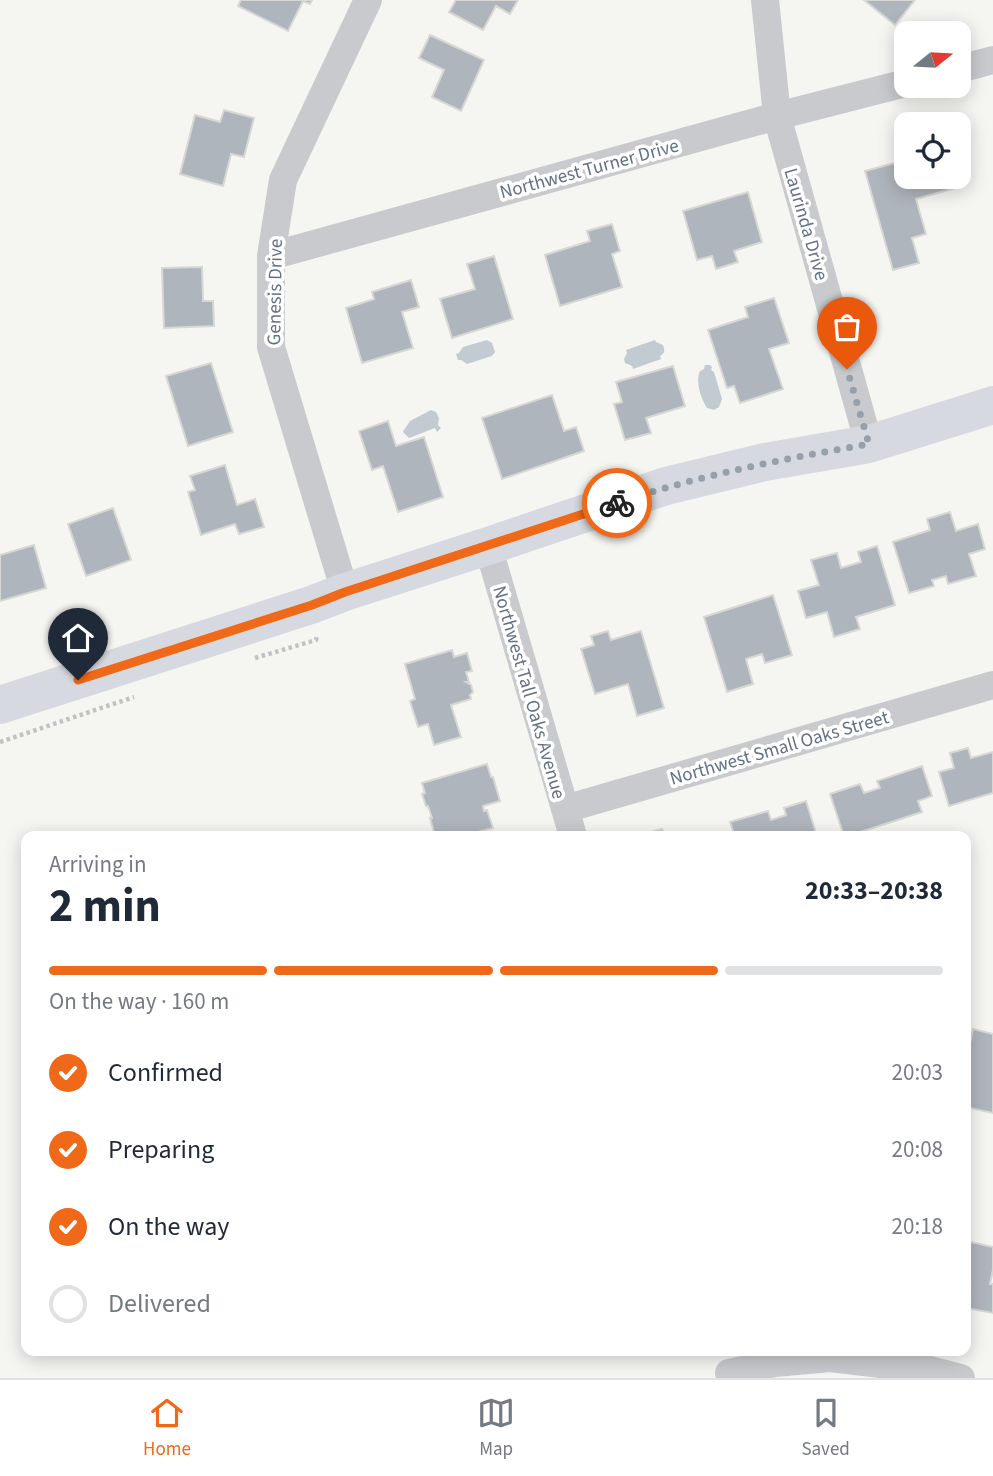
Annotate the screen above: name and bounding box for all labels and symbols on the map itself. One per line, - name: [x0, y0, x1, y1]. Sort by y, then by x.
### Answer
- north arrow: [894, 21, 971, 98]
- street label: Northwest Turner Drive: [497, 133, 682, 206]
- street label: Laurinda Drive: [777, 165, 835, 284]
- street label: Genesis Drive: [261, 239, 290, 346]
- pin: [817, 297, 877, 369]
- courier: [582, 468, 652, 538]
- street label: Northwest Tall Oaks Avenue: [485, 583, 572, 802]
- pin: [48, 608, 108, 680]
- street label: Northwest Small Oaks Street: [667, 704, 893, 793]

